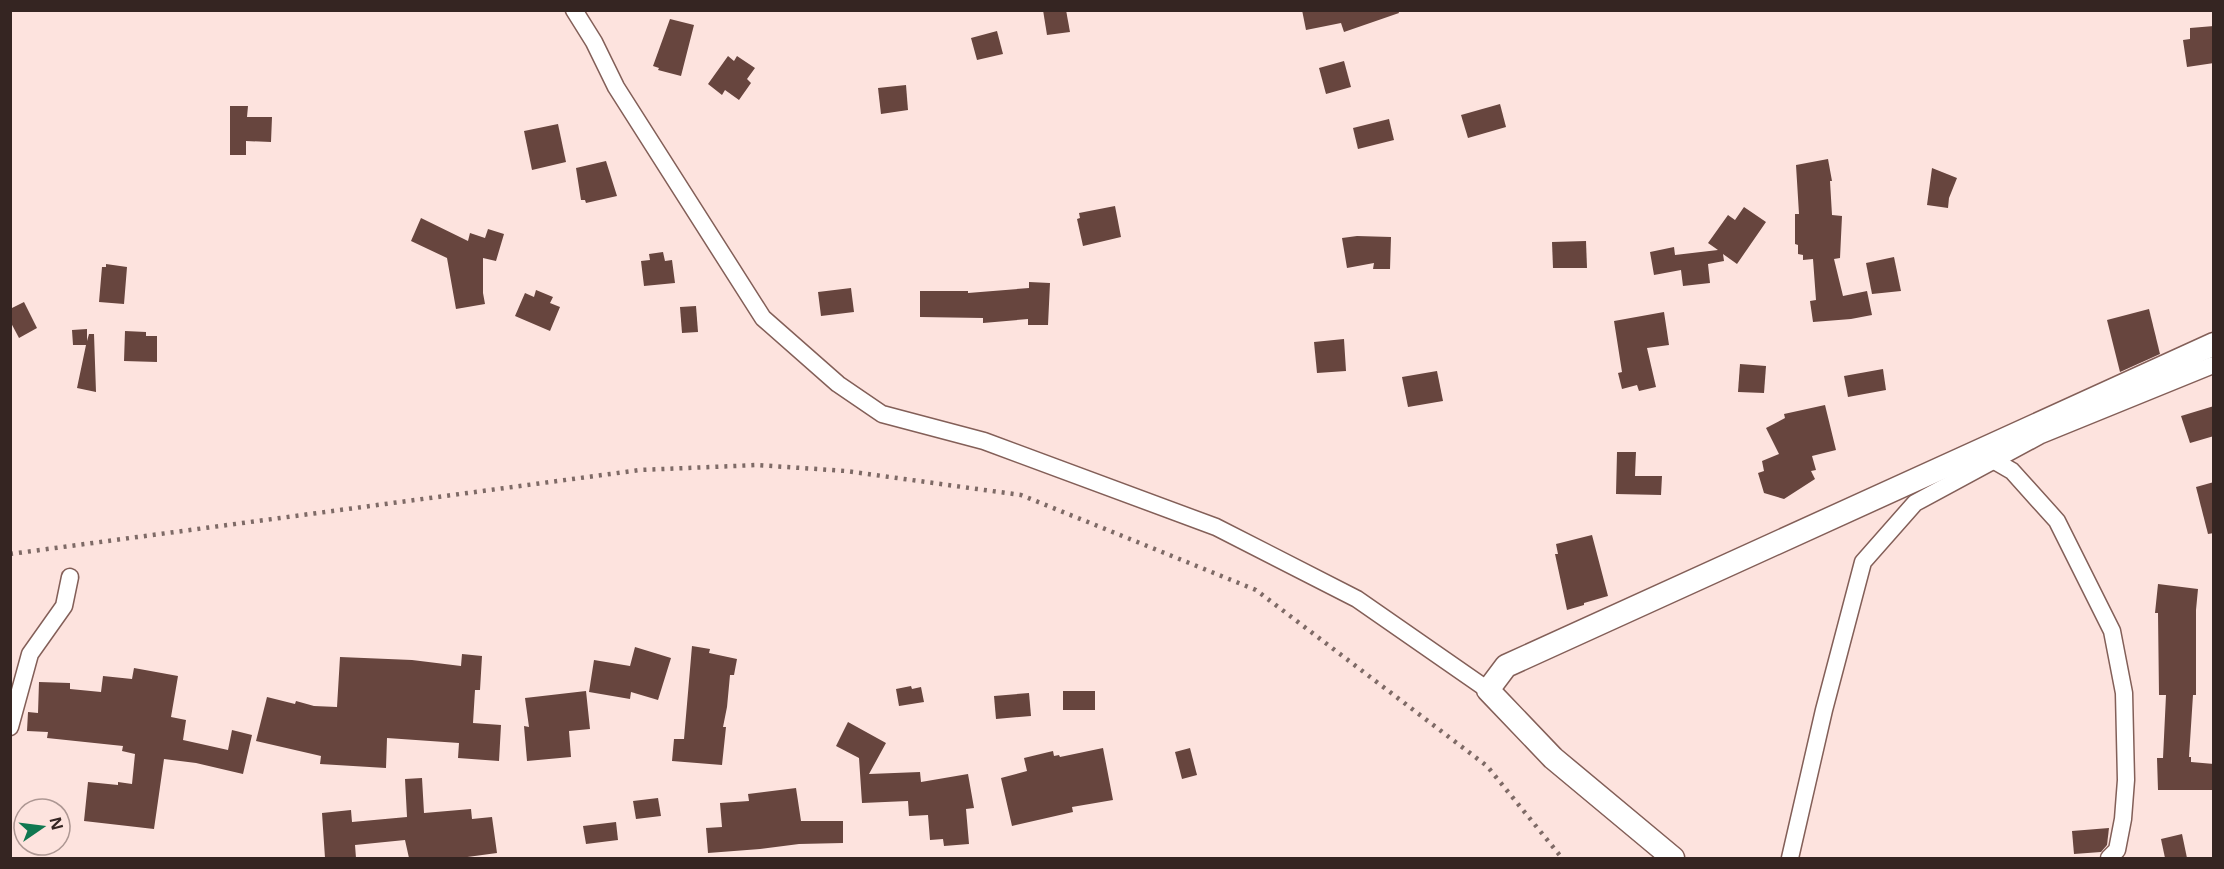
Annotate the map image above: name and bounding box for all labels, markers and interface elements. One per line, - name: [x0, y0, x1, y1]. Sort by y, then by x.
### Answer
- north arrow: [12, 797, 72, 857]
- text: N: [44, 814, 69, 832]

